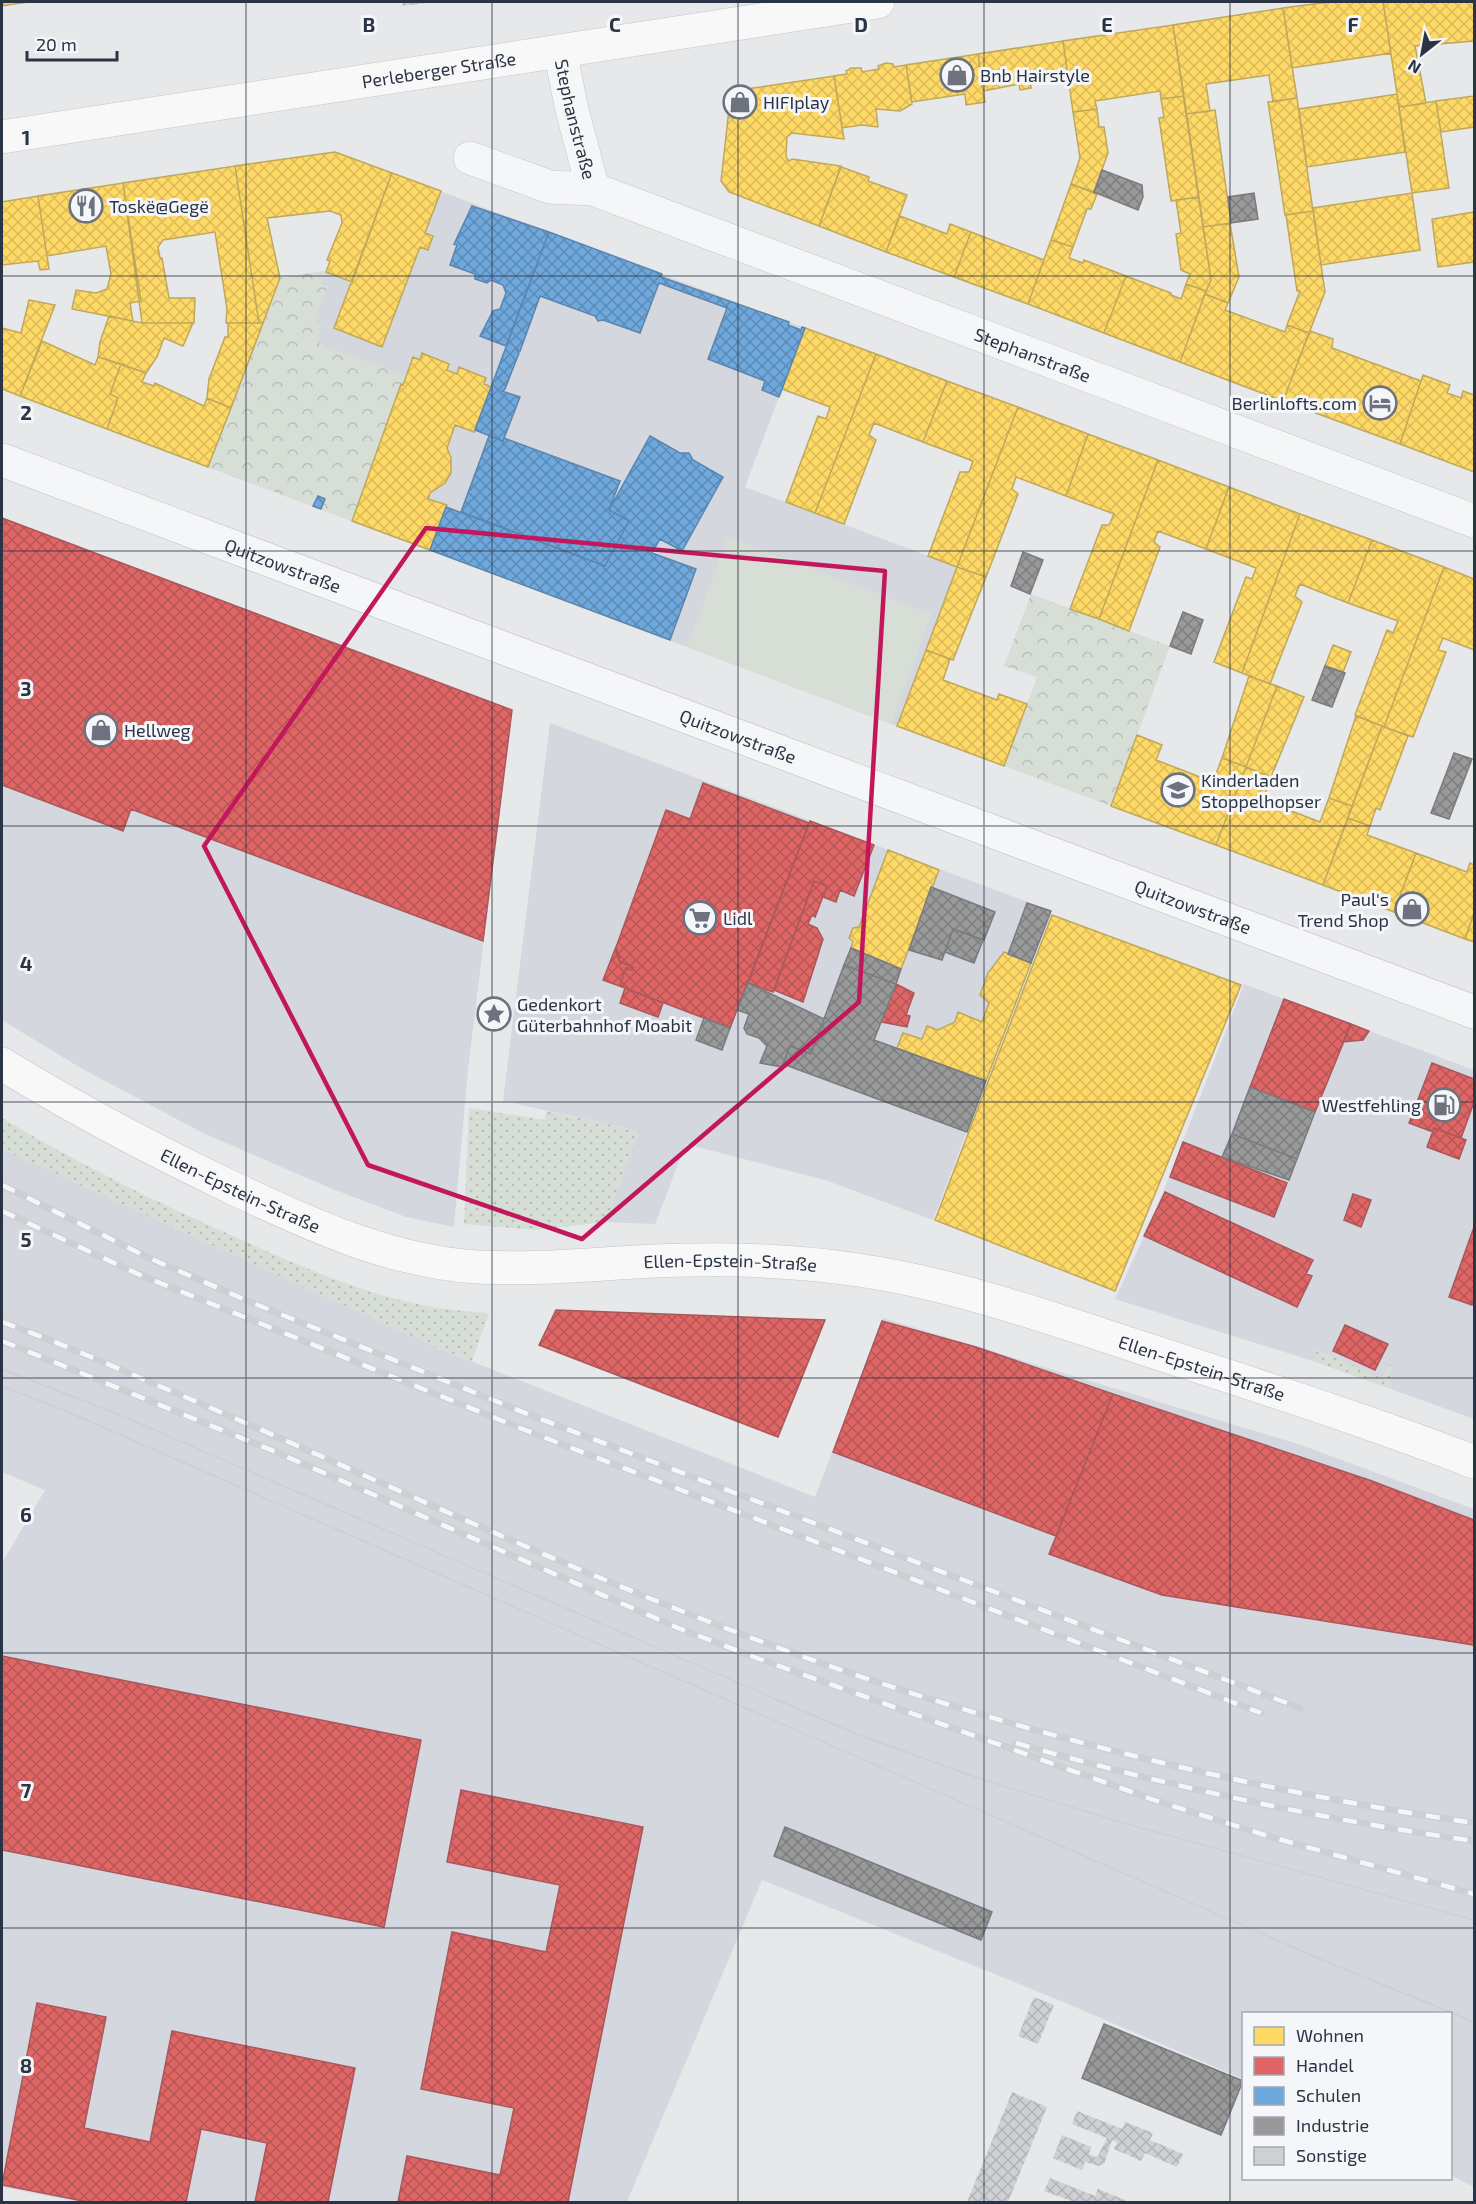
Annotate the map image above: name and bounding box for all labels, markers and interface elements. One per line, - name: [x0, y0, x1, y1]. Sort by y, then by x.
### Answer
- text: B: [363, 12, 375, 36]
- text: C: [609, 12, 621, 36]
- text: D: [854, 12, 868, 36]
- text: E: [1101, 12, 1113, 36]
- text: F: [1347, 12, 1359, 36]
- scale bar: [27, 24, 117, 62]
- north arrow: [1392, 24, 1452, 84]
- text: 20 m: [36, 33, 77, 55]
- street label: Perleberger Straße: [360, 47, 518, 92]
- text: N: [1404, 56, 1424, 78]
- street label: Stephanstraße: [551, 57, 601, 182]
- shop icon: Bnb Hairstyle: [939, 57, 975, 93]
- place label: Bnb Hairstyle: [980, 64, 1090, 86]
- shop icon: HIFIplay: [722, 84, 758, 120]
- place label: HIFIplay: [763, 91, 830, 113]
- text: 1: [22, 125, 30, 149]
- restaurant icon: Toskë@Gegë: [68, 188, 104, 224]
- place label: Toskë@Gegë: [109, 195, 209, 217]
- street label: Stephanstraße: [971, 323, 1094, 387]
- hotel icon: Berlinlofts.com: [1362, 385, 1398, 421]
- place label: Berlinlofts.com: [1232, 392, 1357, 414]
- text: 2: [20, 400, 32, 424]
- street label: Quitzowstraße: [222, 533, 344, 597]
- text: 3: [20, 676, 32, 700]
- street label: Quitzowstraße: [677, 704, 799, 768]
- shop icon: Hellweg: [83, 712, 119, 748]
- place label: Hellweg: [124, 719, 191, 741]
- place label: Kinderladen Stoppelhopser: [1201, 769, 1321, 812]
- school or university icon: Kinderladen Stoppelhopser: [1160, 772, 1196, 808]
- street label: Quitzowstraße: [1132, 875, 1254, 938]
- place label: Paul's Trend Shop: [1298, 888, 1389, 931]
- shop icon: Paul's Trend Shop: [1394, 891, 1430, 927]
- supermarket icon: Lidl: [682, 900, 718, 936]
- place label: Lidl: [723, 907, 753, 929]
- text: 4: [20, 951, 33, 975]
- place label: Gedenkort Güterbahnhof Moabit: [517, 993, 692, 1036]
- place icon: Gedenkort Güterbahnhof Moabit: [476, 996, 512, 1032]
- fuel station icon: Westfehling: [1426, 1087, 1462, 1123]
- place label: Westfehling: [1321, 1094, 1421, 1116]
- street label: Ellen-Epstein-Straße: [157, 1143, 323, 1237]
- text: 5: [20, 1227, 32, 1251]
- street label: Ellen-Epstein-Straße: [643, 1249, 818, 1276]
- street label: Ellen-Epstein-Straße: [1116, 1330, 1288, 1405]
- text: 6: [20, 1502, 32, 1526]
- text: 7: [21, 1778, 32, 1802]
- legend: [1242, 2012, 1452, 2180]
- text: Wohnen: [1296, 2024, 1364, 2046]
- text: 8: [20, 2053, 32, 2077]
- text: Handel: [1296, 2054, 1354, 2076]
- text: Schulen: [1296, 2084, 1361, 2106]
- text: Industrie: [1296, 2114, 1369, 2136]
- text: Sonstige: [1296, 2144, 1367, 2166]

